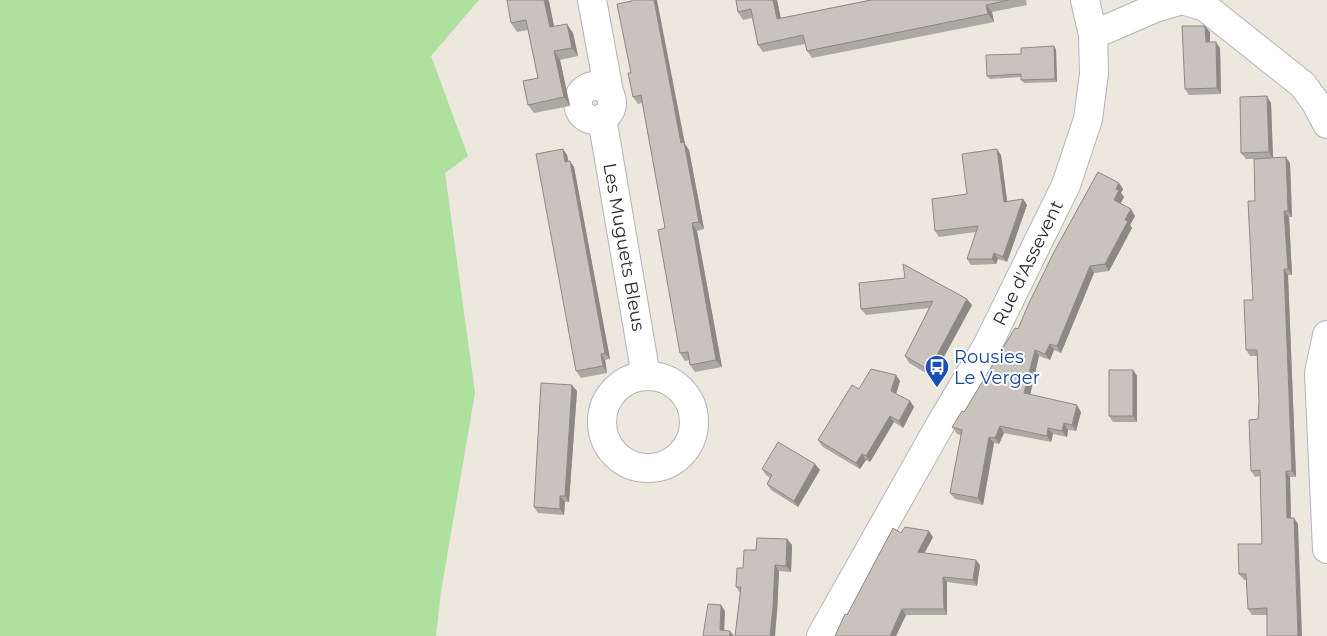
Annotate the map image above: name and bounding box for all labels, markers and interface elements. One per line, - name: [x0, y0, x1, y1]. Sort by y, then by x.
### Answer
- street label: Les Muguets Bleus: [598, 161, 650, 333]
- street label: Rue d'Assevent: [988, 197, 1068, 329]
- place label: Rousies Le Verger: [954, 346, 1040, 389]
- bus stop icon: Rousies Le Verger: [924, 354, 950, 388]

